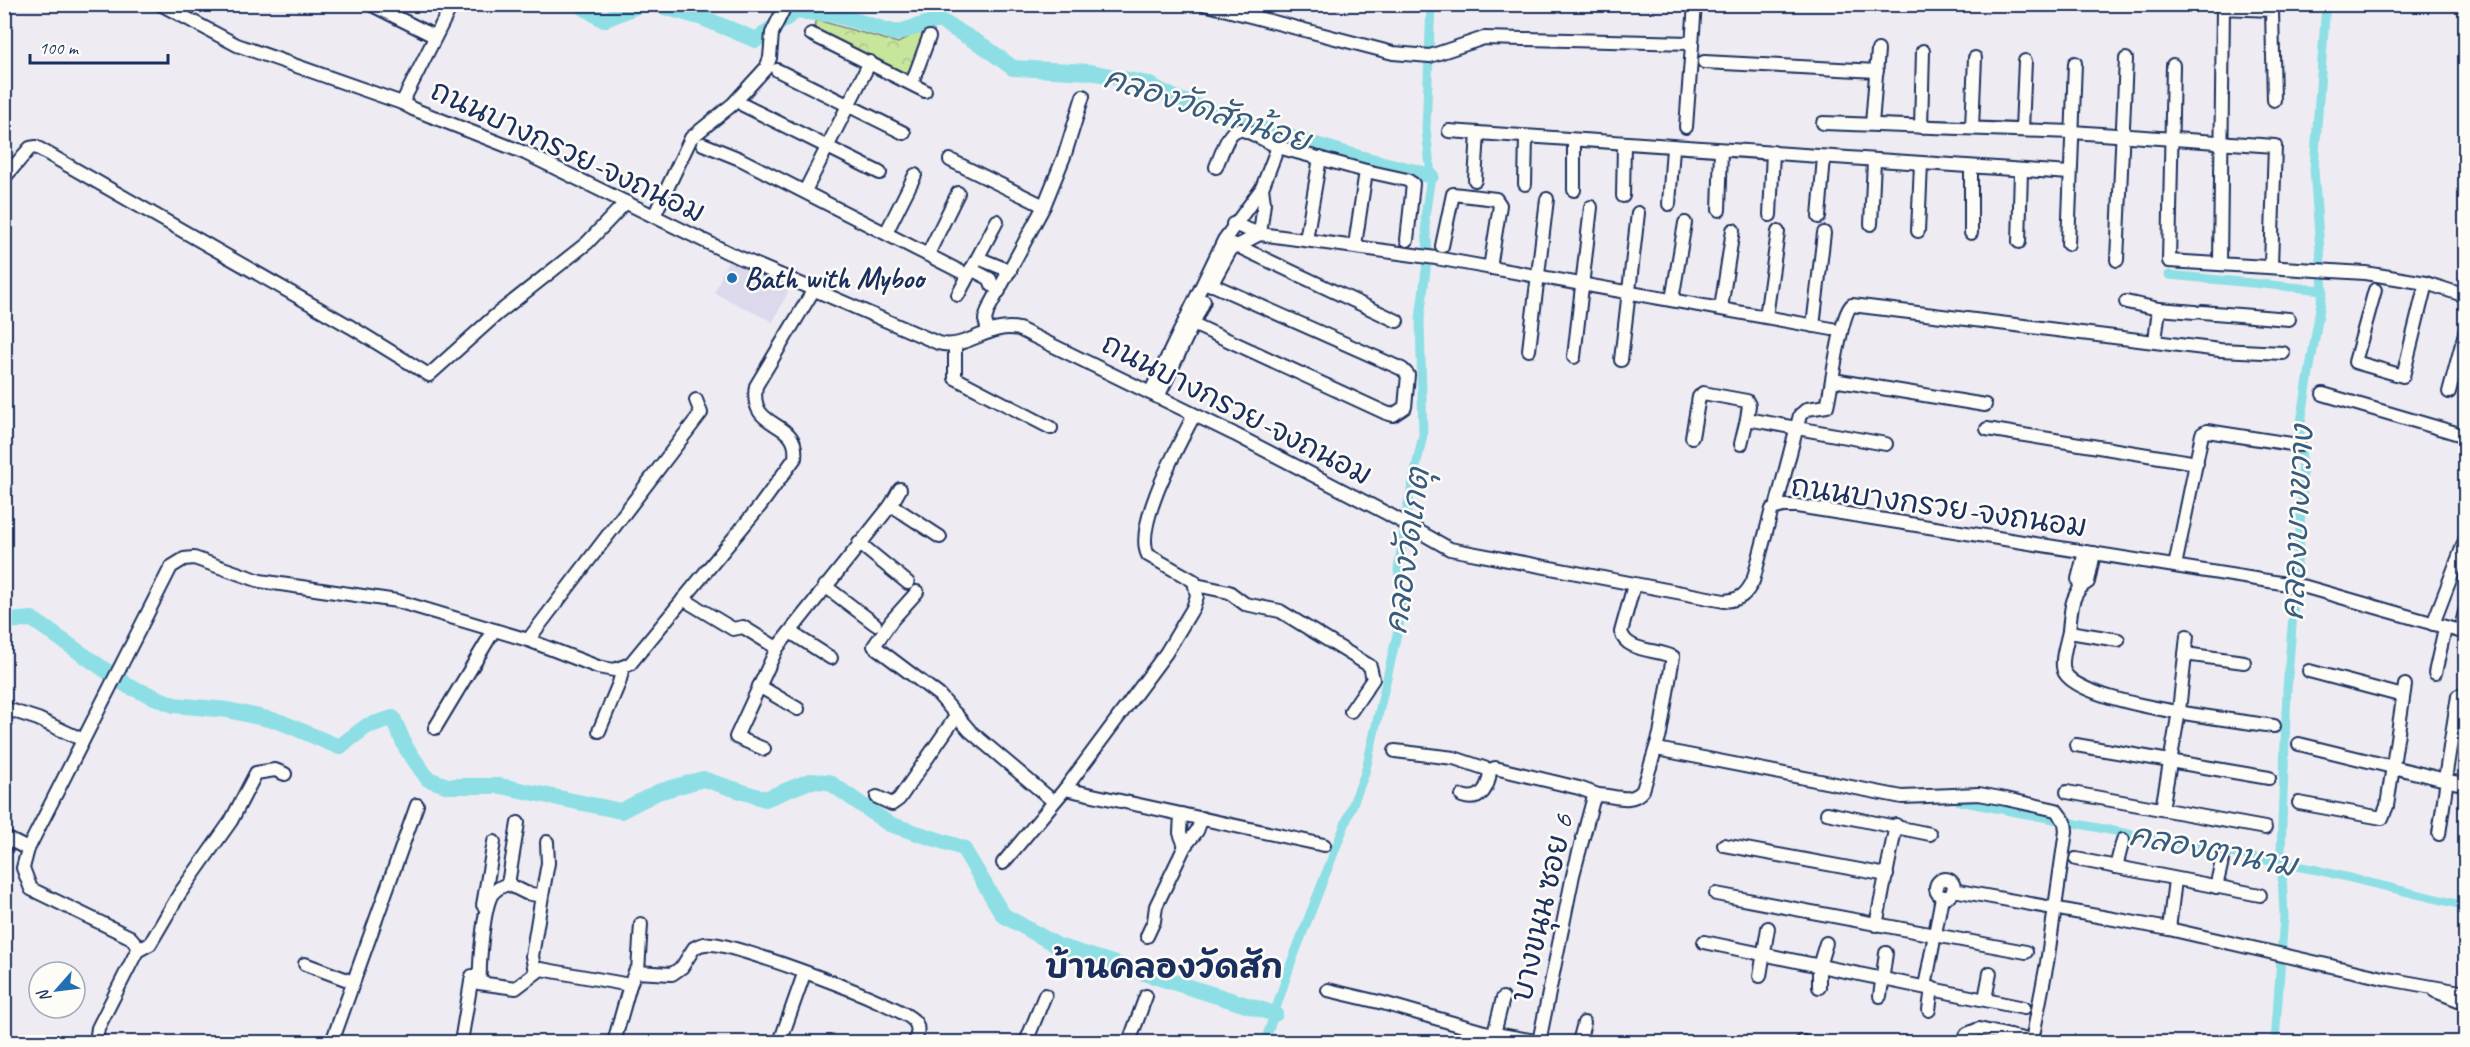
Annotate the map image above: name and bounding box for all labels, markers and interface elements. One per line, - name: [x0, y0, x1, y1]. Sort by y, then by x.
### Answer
- scale bar: [30, 27, 168, 65]
- text: 100 m: [39, 37, 80, 59]
- water label: คลองวัดสักน้อย: [1099, 56, 1317, 162]
- street label: ถนนบางกรวย-จงถนอม: [425, 71, 711, 231]
- place label: Bath with Myboo: [744, 259, 927, 297]
- marker: Bath with Myboo: [725, 271, 739, 285]
- street label: ถนนบางกรวย-จงถนอม: [1095, 324, 1379, 494]
- water label: คลองบางขวาง: [2271, 422, 2323, 621]
- water label: คลองวัดเกตุ: [1375, 464, 1442, 637]
- street label: ถนนบางกรวย-จงถนอม: [1788, 466, 2090, 546]
- street label: บางขนุน ซอย 6: [1502, 809, 1585, 1006]
- water label: คลองตานาม: [2126, 814, 2302, 887]
- district label: บ้านคลองวัดสัก: [1045, 946, 1283, 988]
- north arrow: [27, 960, 87, 1020]
- text: N: [32, 985, 56, 1006]

